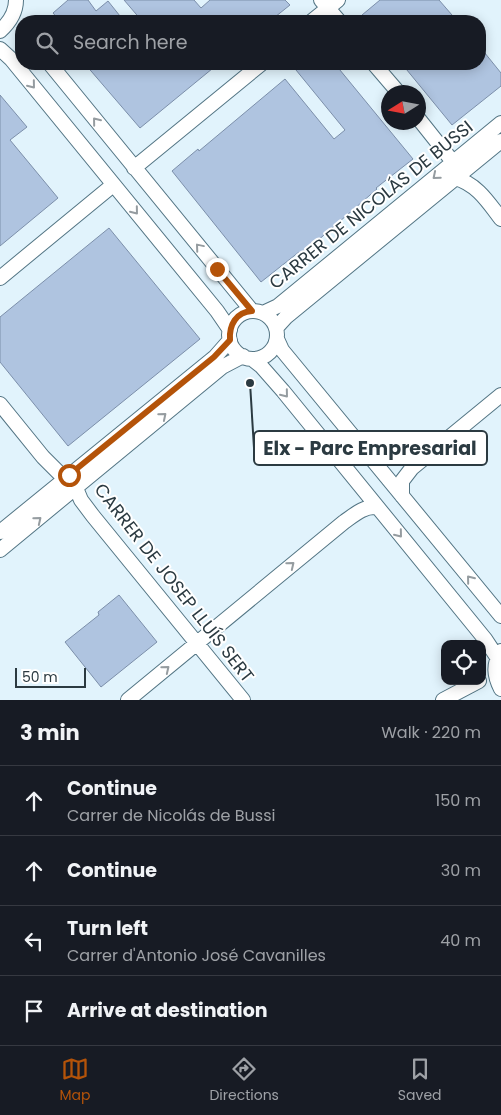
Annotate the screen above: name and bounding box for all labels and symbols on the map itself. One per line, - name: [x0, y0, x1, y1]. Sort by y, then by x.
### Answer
- one-way arrow: [26, 79, 35, 88]
- north arrow: [381, 85, 426, 130]
- street label: CARRER DE NICOLÁS DE BUSSI: [264, 114, 478, 295]
- one-way arrow: [93, 117, 102, 127]
- one-way arrow: [433, 170, 442, 179]
- one-way arrow: [129, 205, 137, 214]
- one-way arrow: [196, 243, 205, 252]
- route end: [206, 258, 229, 281]
- one-way arrow: [279, 389, 288, 398]
- one-way arrow: [157, 413, 166, 422]
- callout: Elx - Parc Empresarial: [254, 431, 487, 465]
- text: Elx - Parc Empresarial: [263, 435, 477, 462]
- route start: [58, 464, 81, 487]
- street label: CARRER DE JOSEP LLUÍS SERT: [89, 478, 260, 688]
- one-way arrow: [32, 517, 41, 525]
- one-way arrow: [393, 528, 401, 537]
- one-way arrow: [285, 563, 294, 571]
- one-way arrow: [467, 576, 476, 585]
- scale bar: [15, 665, 86, 688]
- one-way arrow: [160, 667, 169, 675]

